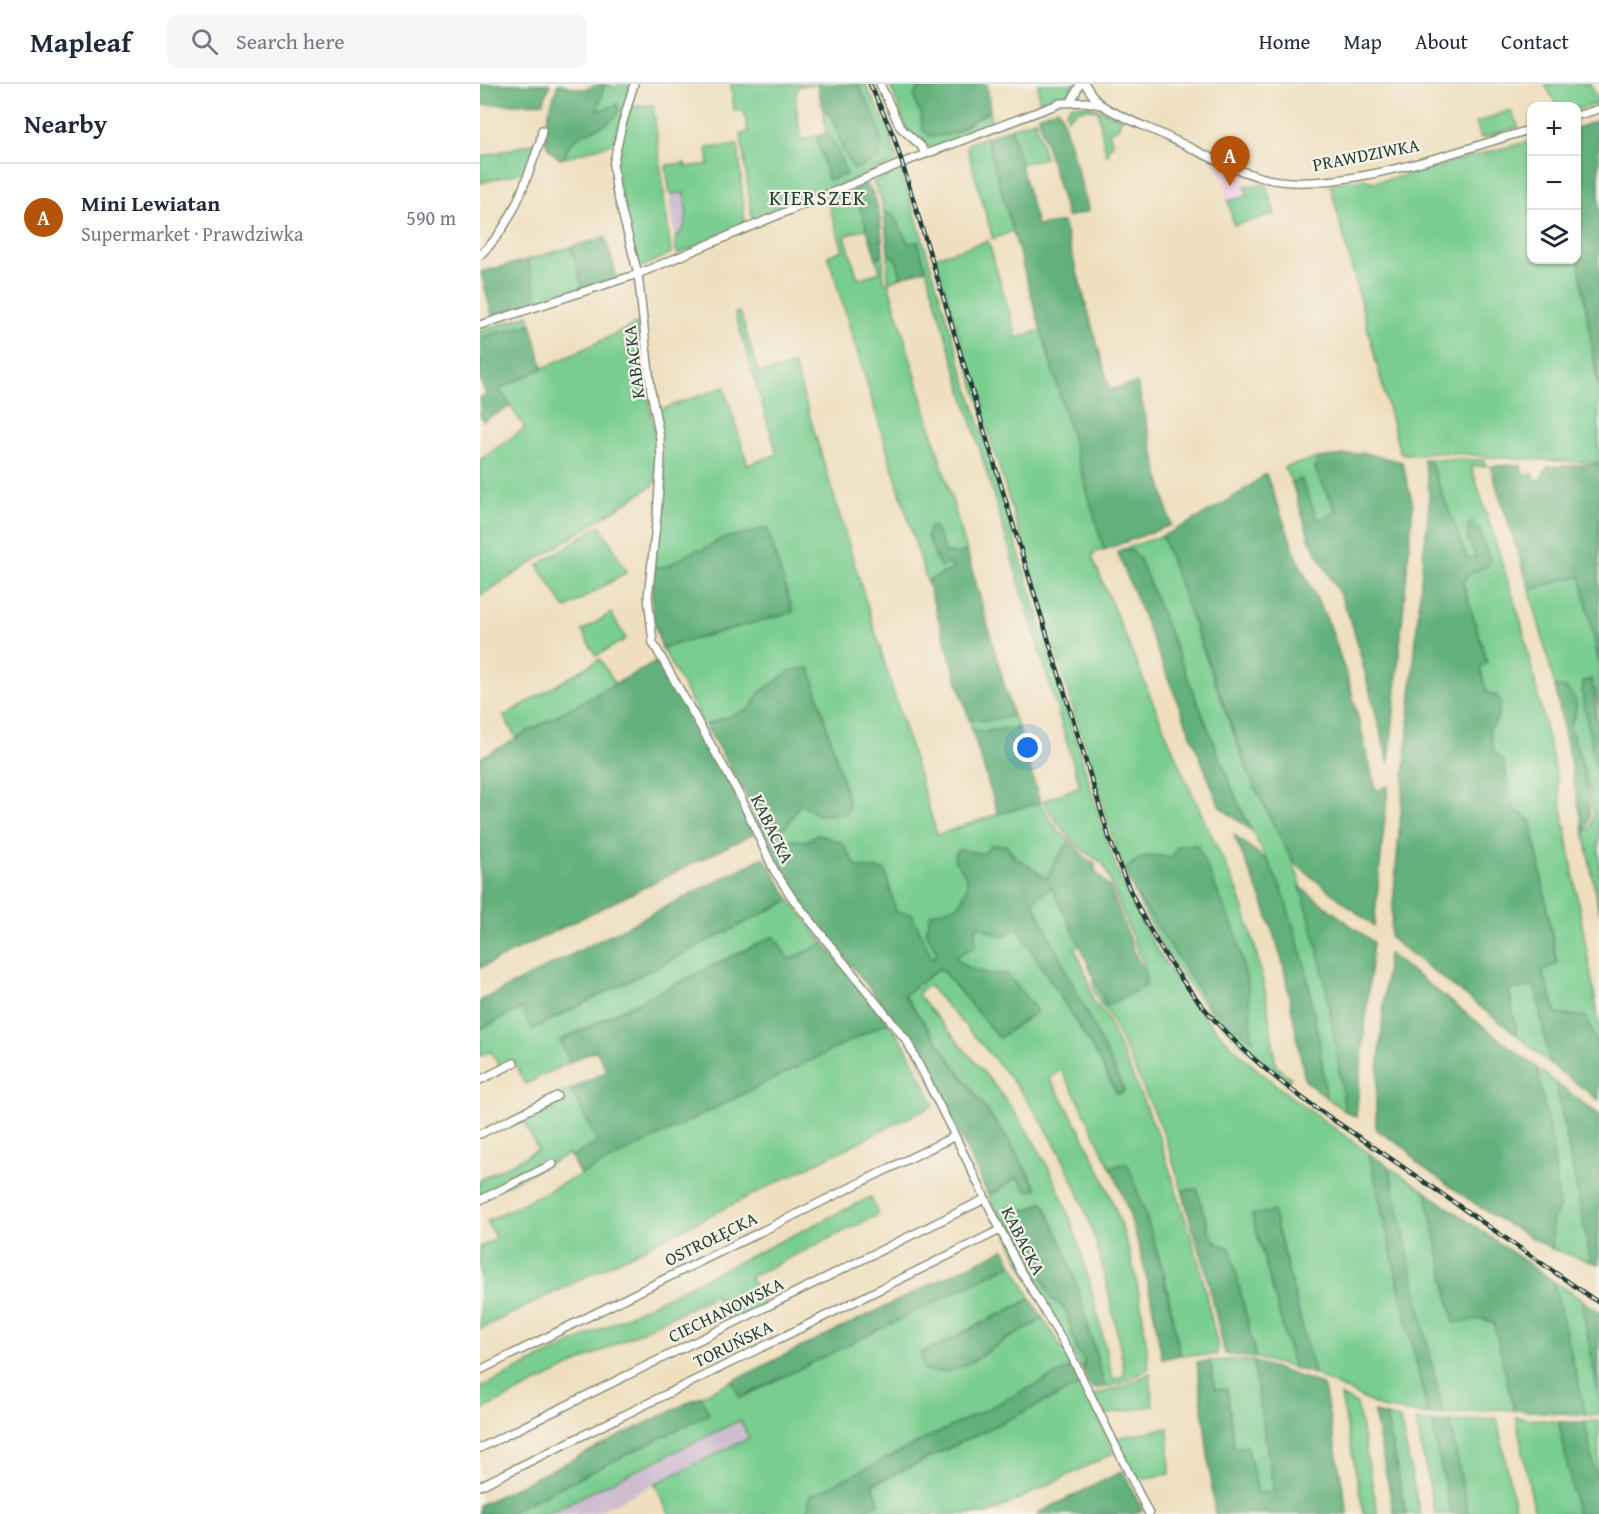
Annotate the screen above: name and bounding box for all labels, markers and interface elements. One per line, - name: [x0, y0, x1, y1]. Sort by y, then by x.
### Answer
- search box: [167, 14, 587, 68]
- text: Mapleaf: [30, 21, 131, 62]
- icon: search: [188, 25, 221, 58]
- text: Search here: [236, 25, 345, 57]
- text: Home: [1259, 26, 1310, 57]
- text: Map: [1343, 26, 1382, 57]
- text: About: [1415, 26, 1468, 57]
- text: Contact: [1501, 26, 1569, 57]
- map controls: [1527, 102, 1581, 264]
- button: +: [1527, 102, 1581, 156]
- text: Nearby: [24, 104, 107, 143]
- street label: PRAWDZIWKA: [1310, 131, 1422, 178]
- pin: A: [1210, 136, 1250, 186]
- button: −: [1527, 156, 1581, 210]
- district label: KIERSZEK: [769, 182, 867, 213]
- text: Mini Lewiatan: [81, 187, 220, 219]
- text: A: [37, 203, 50, 232]
- text: 590 m: [406, 203, 456, 232]
- button: layers: [1527, 210, 1581, 264]
- text: Supermarket · Prawdziwka: [81, 219, 303, 248]
- street label: KABACKA: [616, 324, 651, 400]
- your location: [1013, 733, 1042, 762]
- street label: KABACKA: [744, 790, 801, 868]
- street label: KABACKA: [995, 1202, 1052, 1280]
- street label: OSTROŁĘCKA: [660, 1204, 762, 1273]
- street label: CIECHANOWSKA: [663, 1270, 788, 1349]
- street label: TORUŃSKA: [688, 1313, 777, 1374]

